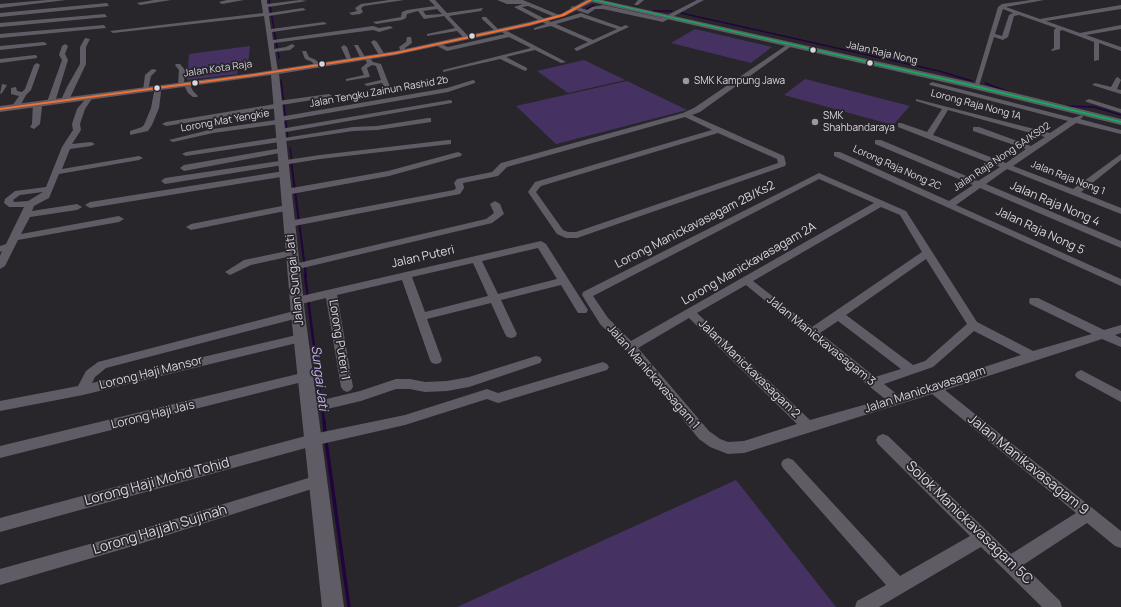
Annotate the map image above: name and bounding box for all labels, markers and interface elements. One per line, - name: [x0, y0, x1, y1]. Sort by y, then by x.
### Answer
- unlabelled marker: [467, 31, 477, 41]
- street label: Jalan Raja Nong: [845, 39, 919, 67]
- unlabelled marker: [808, 45, 818, 55]
- street label: Jalan Kota Raja: [183, 58, 253, 80]
- unlabelled marker: [865, 58, 875, 68]
- unlabelled marker: [317, 59, 327, 69]
- street label: Jalan Tengku Zainun Rashid 2b: [309, 74, 449, 110]
- place label: SMK Kampung Jawa: [694, 75, 785, 87]
- marker: SMK Kampung Jawa: [681, 76, 691, 86]
- unlabelled marker: [190, 78, 200, 88]
- unlabelled marker: [152, 83, 162, 93]
- street label: Lorong Raja Nong 1A: [929, 87, 1023, 123]
- street label: Lorong Mat Yengkie: [180, 107, 270, 135]
- place label: SMK Shahbandaraya: [823, 110, 895, 134]
- marker: SMK Shahbandaraya: [810, 117, 820, 127]
- street label: Jalan Raja Nong 6A/KS02: [951, 120, 1053, 194]
- street label: Lorong Raja Nong 2C: [851, 143, 943, 193]
- street label: Jalan Raja Nong 1: [1029, 158, 1107, 198]
- street label: Lorong Manickavasagam 2B/Ks2: [613, 178, 777, 272]
- street label: Jalan Raja Nong 4: [1008, 179, 1102, 229]
- street label: Jalan Raja Nong 5: [993, 204, 1087, 258]
- street label: Lorong Manickavasagam 2A: [679, 220, 819, 308]
- street label: Jalan Sungai Jati: [283, 234, 307, 326]
- street label: Jalan Puteri: [390, 243, 456, 271]
- street label: Jalan Manickavasagam 3: [764, 293, 878, 389]
- street label: Lorong Puteri 1: [326, 299, 352, 381]
- street label: Jalan Manickavasagam 2: [695, 317, 803, 421]
- street label: Jalan Manickavasagam 1: [604, 322, 702, 432]
- water label: Sungai Jati: [307, 345, 331, 411]
- street label: Lorong Haji Mansor: [98, 353, 204, 393]
- street label: Jalan Manickavasagam: [863, 364, 987, 416]
- street label: Lorong Haji Jais: [110, 398, 196, 432]
- street label: Jalan Manikavasagam 9: [964, 411, 1092, 519]
- street label: Lorong Haji Mohd Tohid: [82, 454, 232, 510]
- street label: Solok Manickavasagam 5C: [902, 458, 1036, 588]
- street label: Lorong Hajjah Sujinah: [91, 502, 229, 558]

